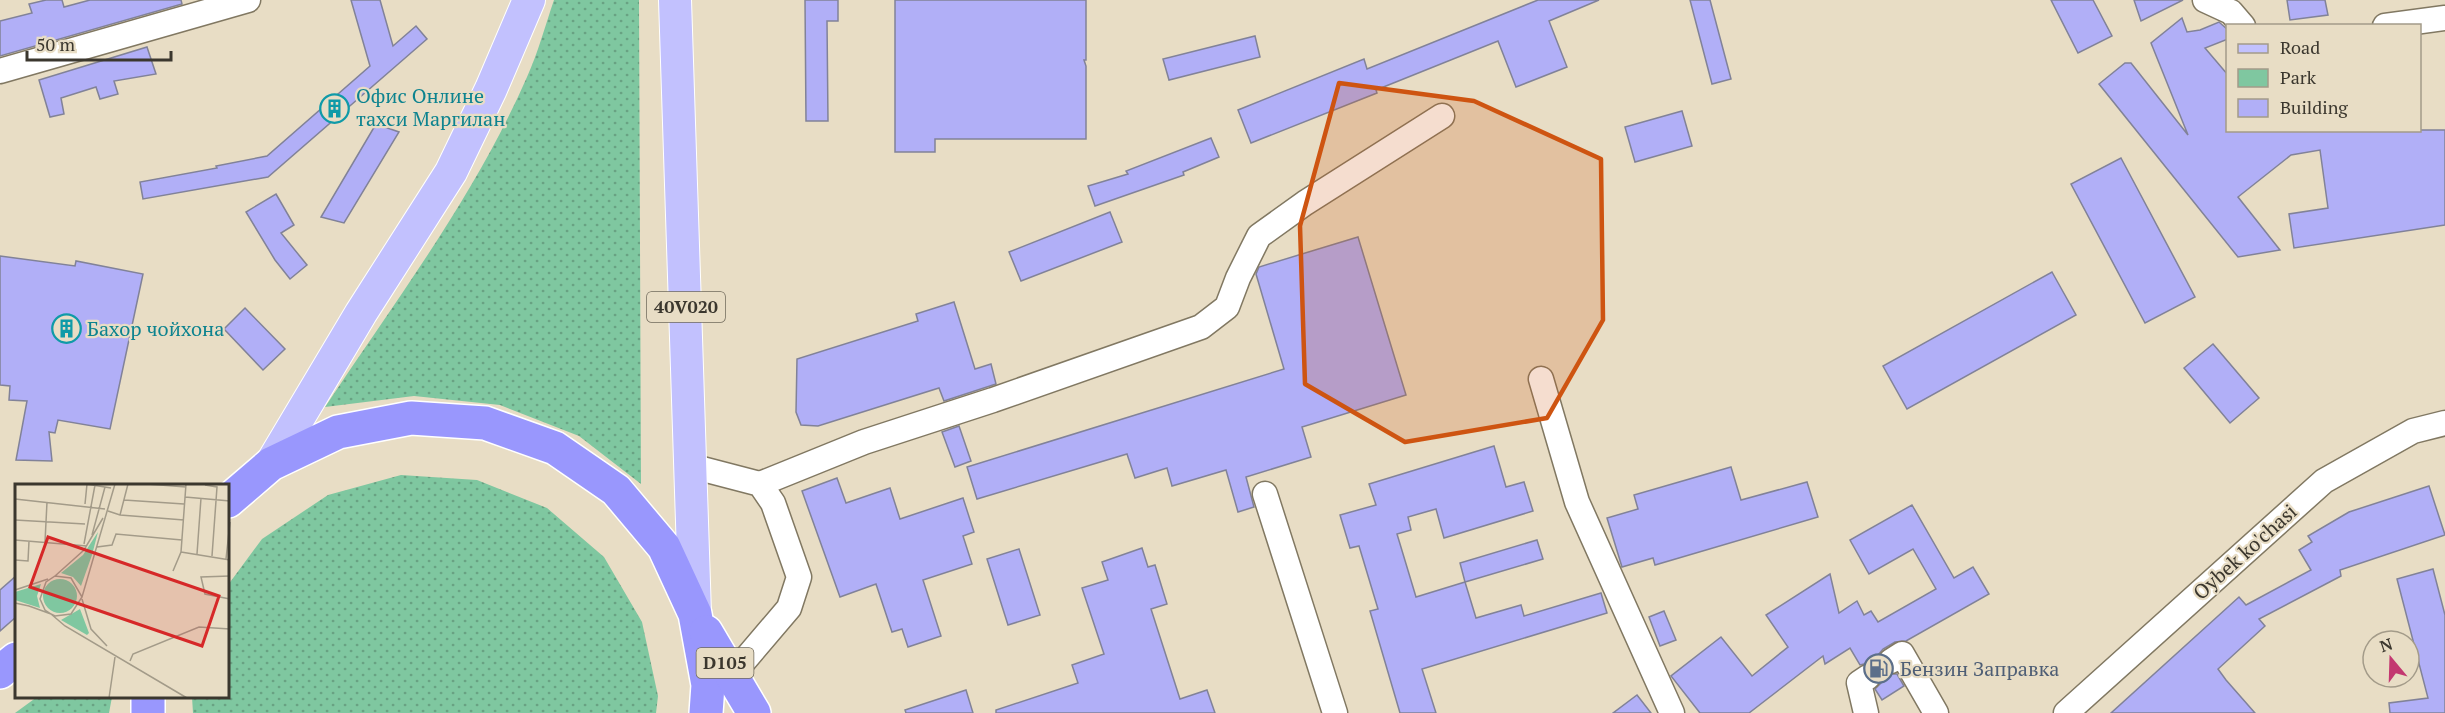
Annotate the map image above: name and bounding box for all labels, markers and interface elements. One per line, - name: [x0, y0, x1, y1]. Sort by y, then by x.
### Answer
- scale bar: [27, 24, 171, 62]
- legend: [2226, 24, 2421, 132]
- text: 50 m: [36, 32, 76, 56]
- text: Road: [2280, 35, 2320, 59]
- text: Park: [2280, 65, 2317, 89]
- place label: Офис Онлине тахси Маргилан: [356, 82, 505, 132]
- building icon: Офис Онлине тахси Маргилан: [319, 92, 351, 124]
- text: Building: [2280, 95, 2348, 119]
- road number: 40V020: [647, 292, 725, 322]
- building icon: Бахор чойхона: [50, 313, 82, 345]
- place label: Бахор чойхона: [87, 315, 224, 342]
- inset map: [15, 484, 230, 698]
- street label: Oybek ko'chasi: [2187, 498, 2302, 605]
- north arrow: [2361, 629, 2421, 689]
- text: N: [2377, 632, 2395, 657]
- road number: D105: [696, 648, 754, 678]
- fuel station icon: Бензин Заправка: [1863, 653, 1895, 685]
- place label: Бензин Заправка: [1900, 655, 2059, 682]

